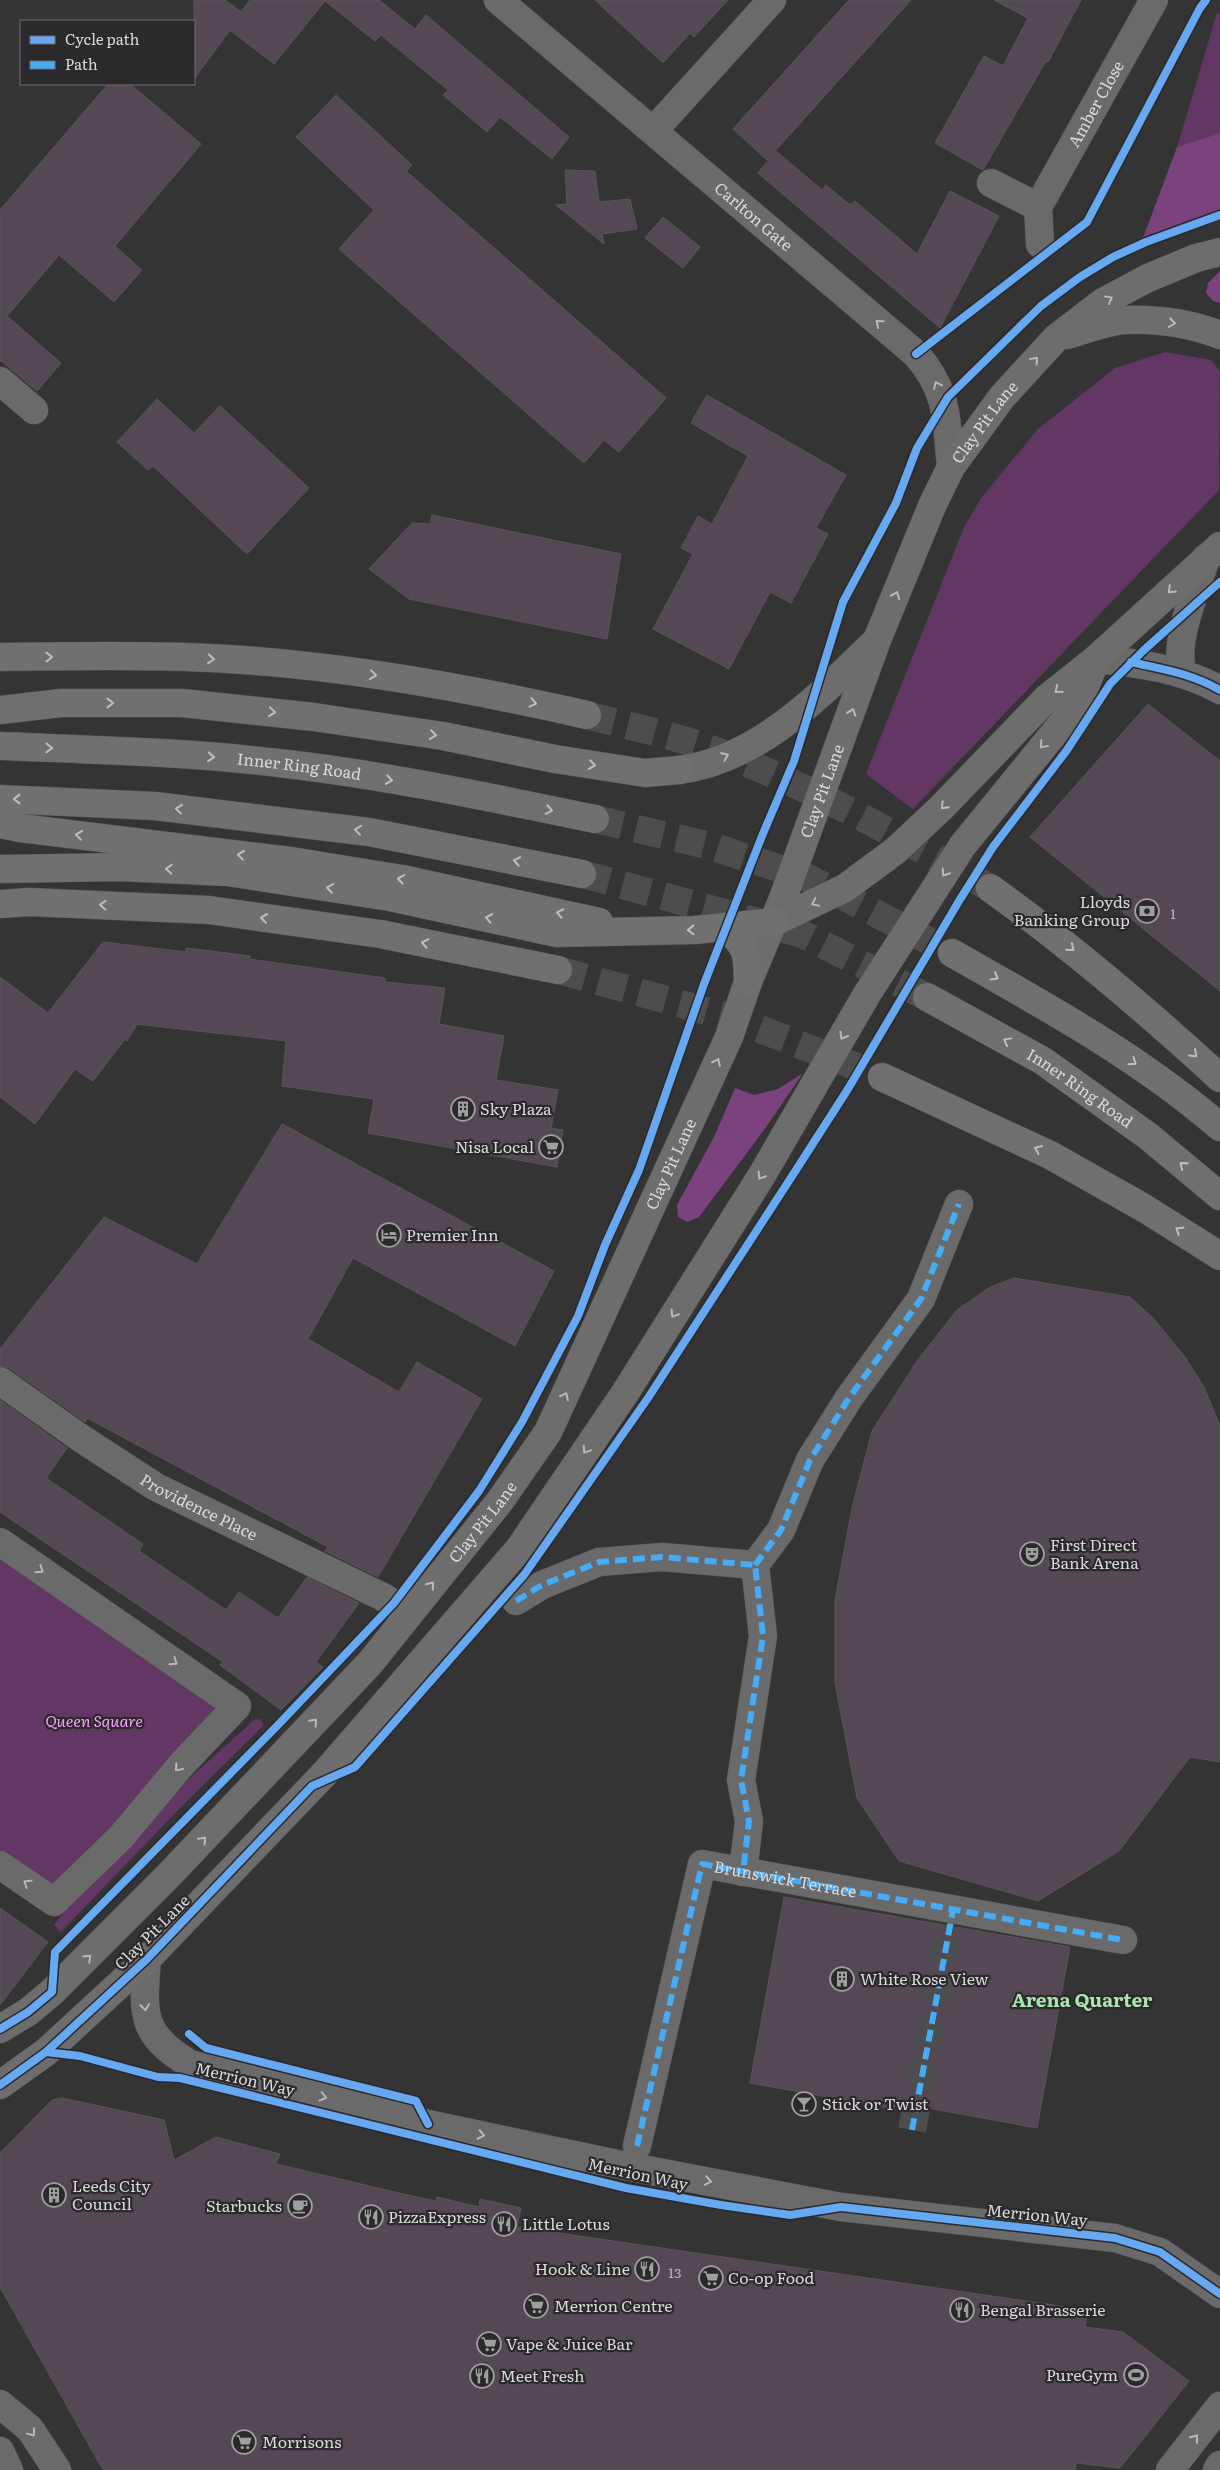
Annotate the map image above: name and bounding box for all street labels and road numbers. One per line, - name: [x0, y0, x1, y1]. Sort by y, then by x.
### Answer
- street label: Amber Close: [1061, 56, 1129, 151]
- street label: Carlton Gate: [710, 175, 799, 256]
- street label: Clay Pit Lane: [945, 374, 1023, 468]
- street label: Clay Pit Lane: [793, 740, 849, 841]
- street label: Inner Ring Road: [236, 746, 363, 785]
- street label: Inner Ring Road: [1023, 1041, 1139, 1133]
- street label: Clay Pit Lane: [638, 1114, 701, 1213]
- street label: Providence Place: [136, 1467, 262, 1546]
- street label: Clay Pit Lane: [442, 1476, 521, 1567]
- street label: Brunswick Terrace: [712, 1853, 859, 1903]
- street label: Clay Pit Lane: [108, 1888, 194, 1974]
- street label: Merrion Way: [193, 2055, 298, 2101]
- street label: Merrion Way: [586, 2151, 691, 2195]
- street label: Merrion Way: [985, 2197, 1090, 2231]

